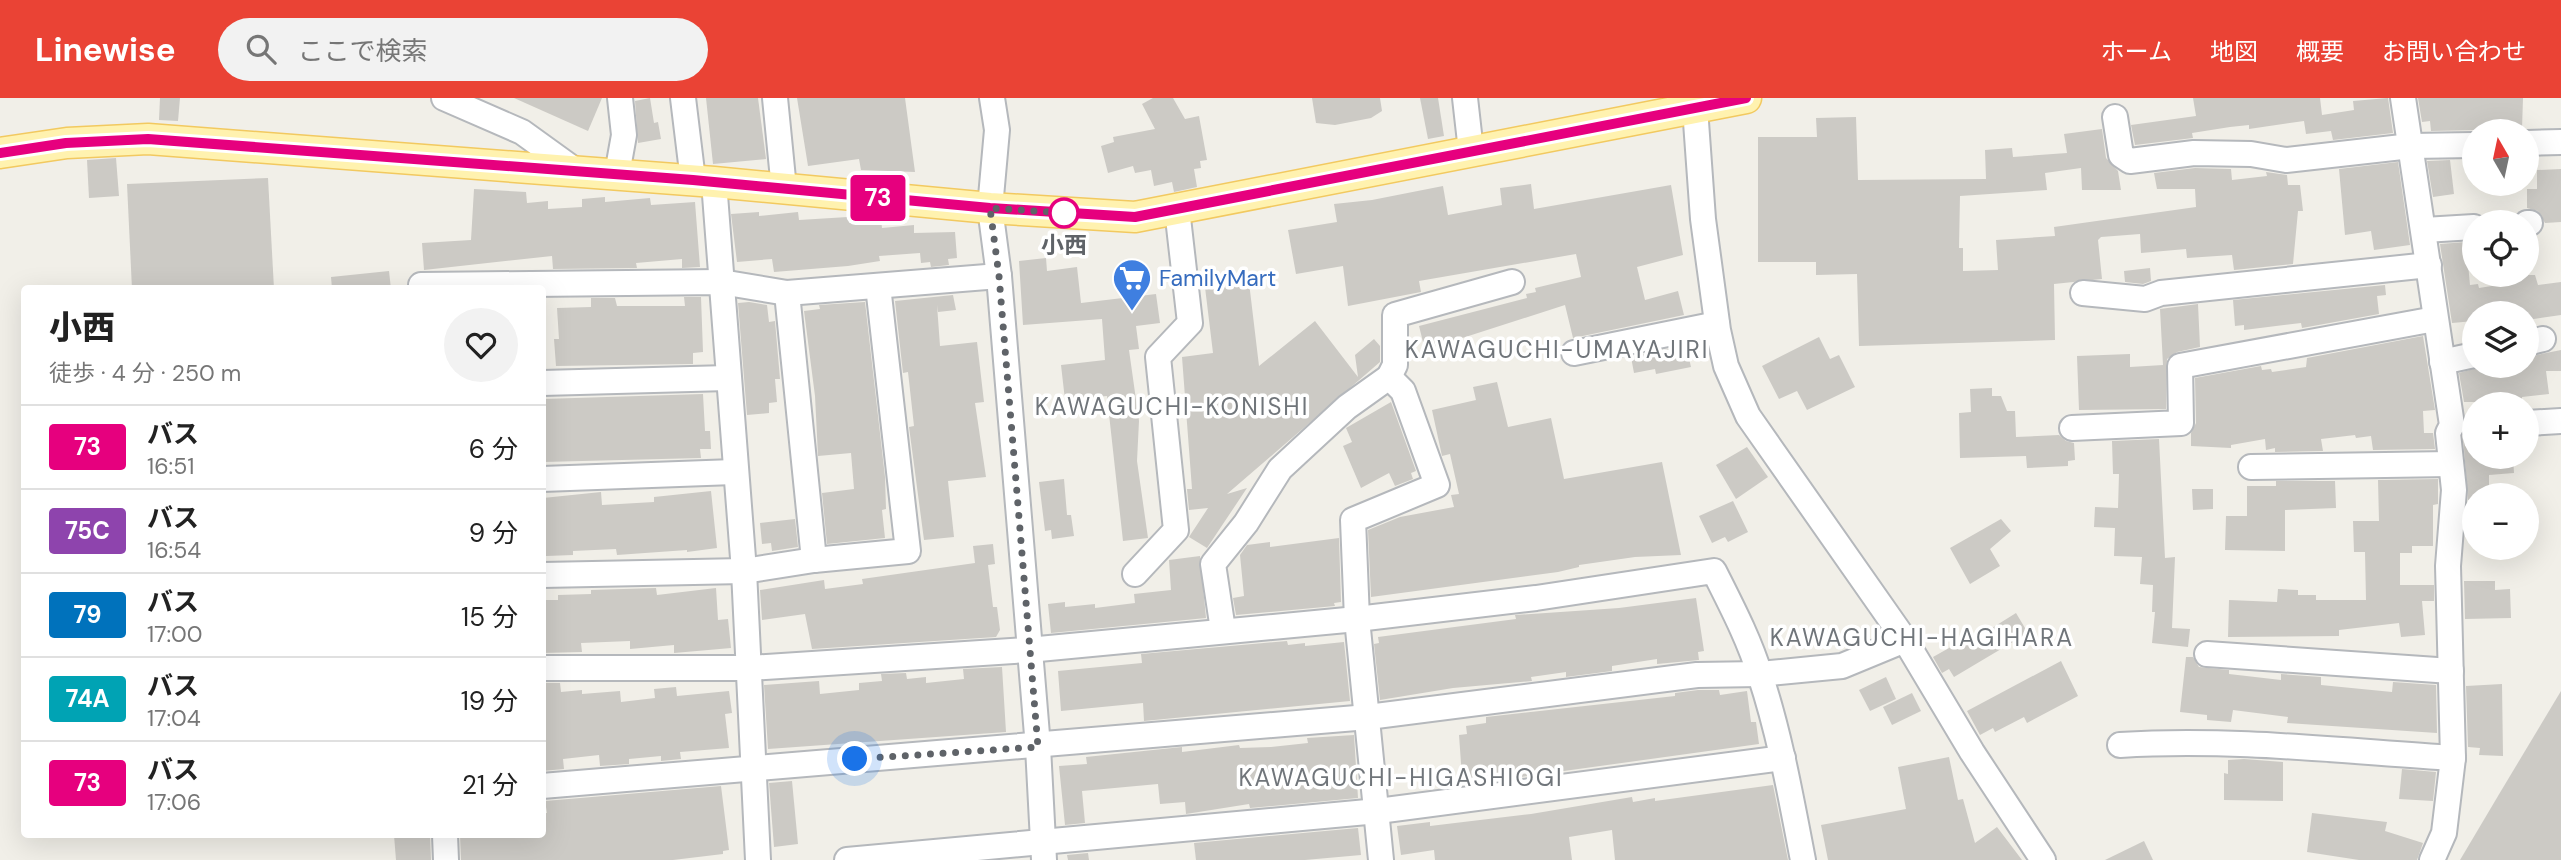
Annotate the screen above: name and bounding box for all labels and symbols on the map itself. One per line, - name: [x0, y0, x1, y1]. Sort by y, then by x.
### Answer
- north arrow: [2462, 119, 2539, 196]
- line badge: 73: [846, 175, 910, 221]
- marker: 小西: [1049, 198, 1079, 228]
- place label: 小西: [1041, 230, 1087, 260]
- supermarket icon: FamilyMart: [1111, 257, 1153, 312]
- place label: FamilyMart: [1159, 263, 1276, 293]
- district label: KAWAGUCHI-UMAYAJIRI: [1405, 334, 1709, 365]
- district label: KAWAGUCHI-KONISHI: [1035, 391, 1309, 422]
- district label: KAWAGUCHI-HAGIHARA: [1770, 622, 2074, 653]
- your location: [837, 741, 872, 776]
- district label: KAWAGUCHI-HIGASHIOGI: [1238, 762, 1564, 793]

